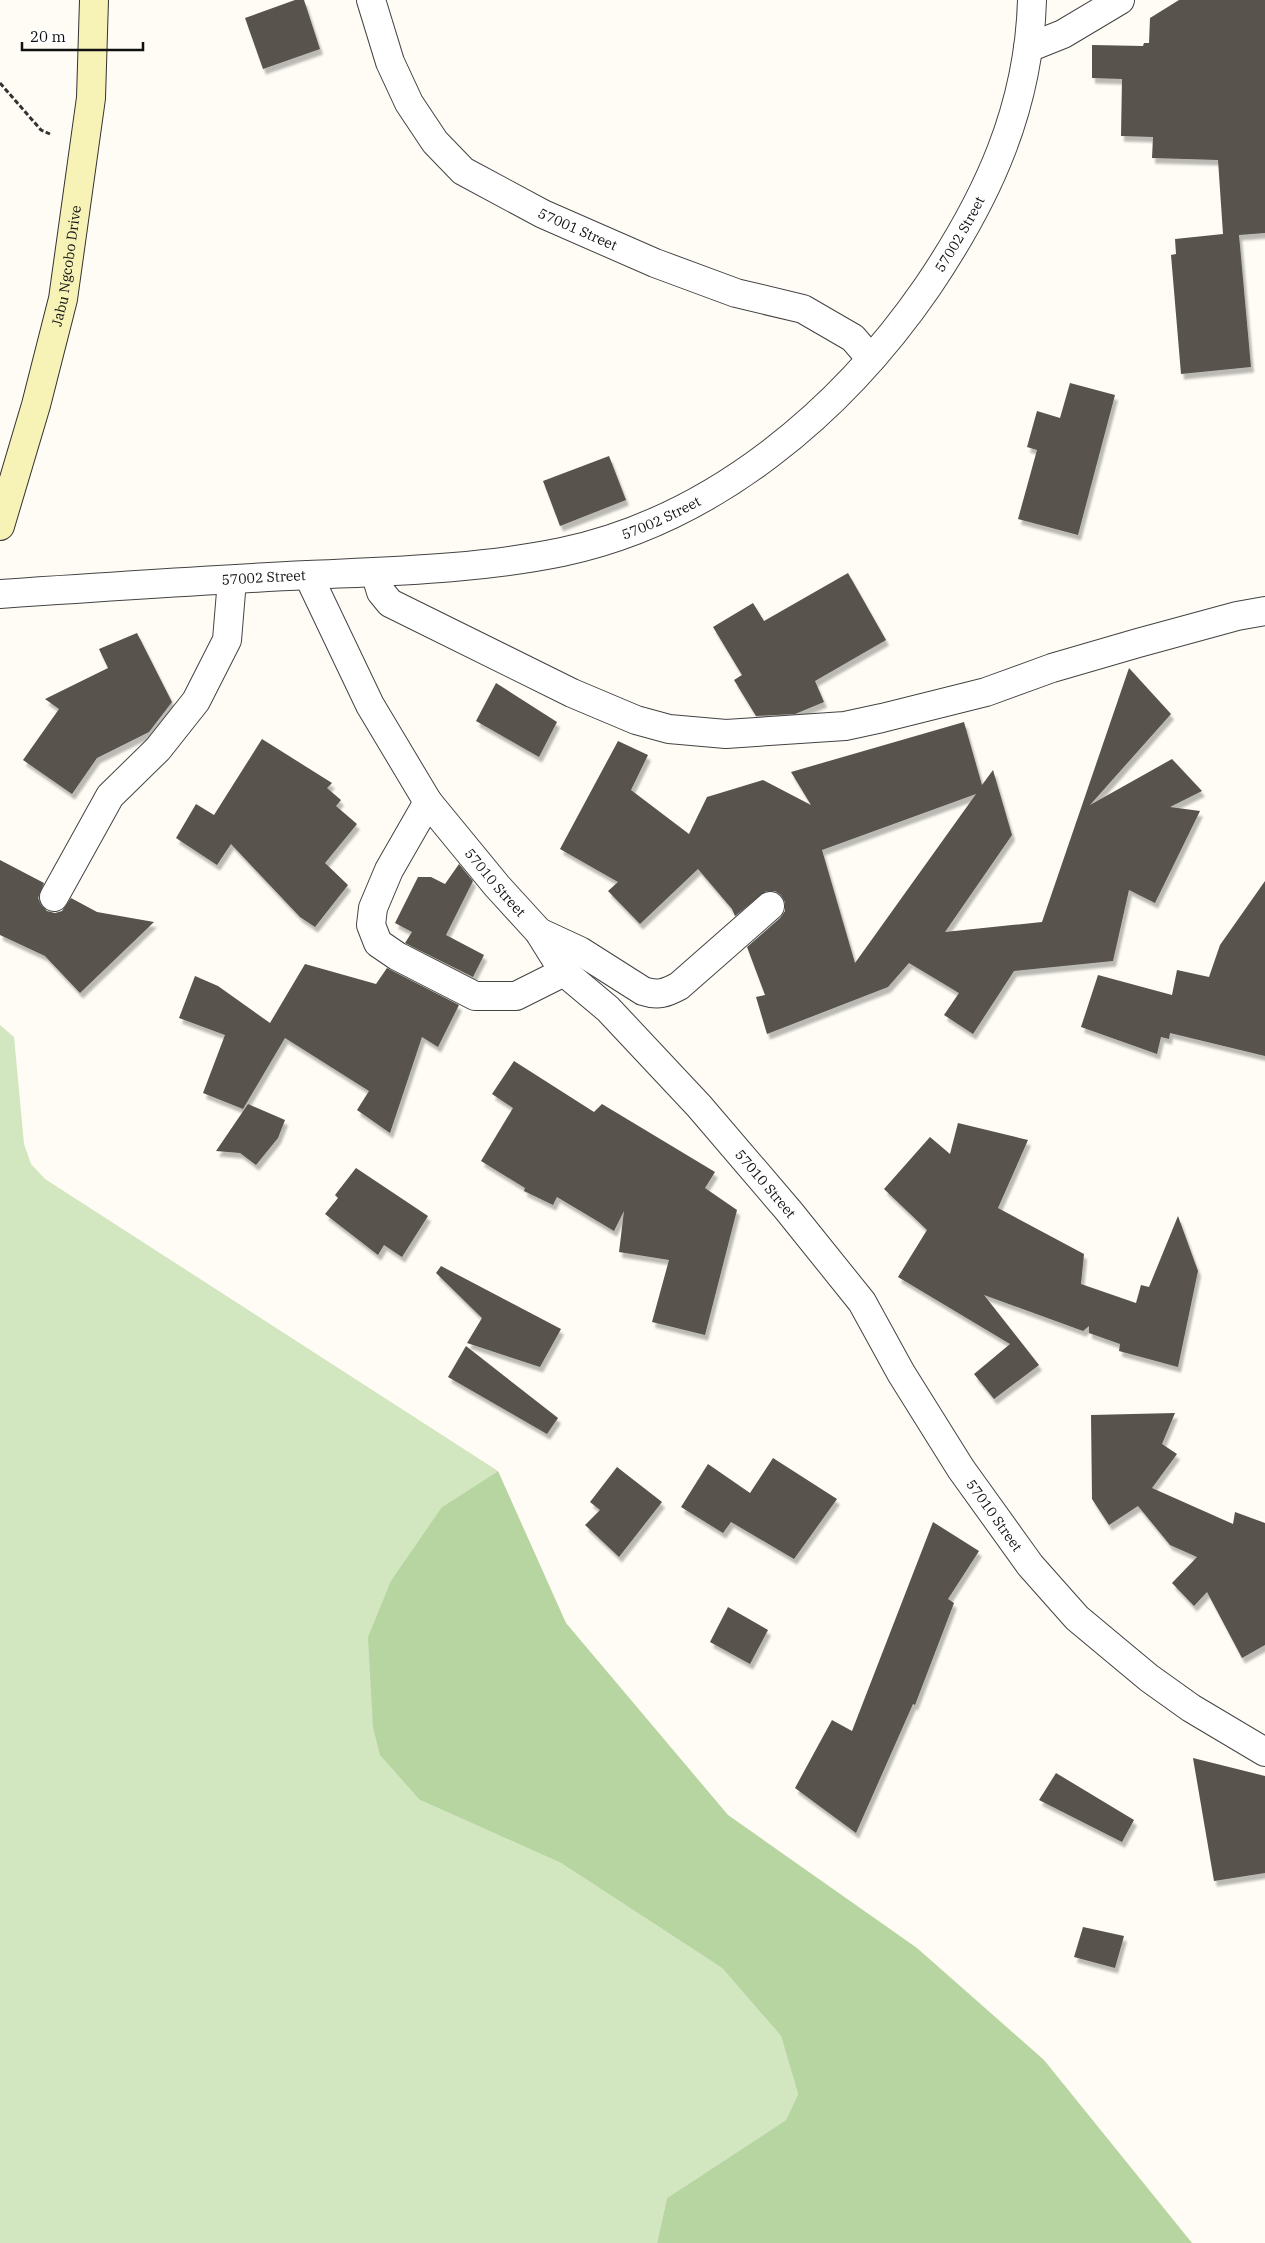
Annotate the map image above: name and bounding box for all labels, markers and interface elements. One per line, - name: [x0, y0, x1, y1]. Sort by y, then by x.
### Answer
- scale bar: [22, 20, 144, 52]
- text: 20 m: [30, 27, 66, 46]
- street label: 57002 Street: [931, 193, 989, 275]
- street label: Jabu Ngcobo Drive: [47, 204, 85, 328]
- street label: 57001 Street: [535, 204, 620, 254]
- street label: 57002 Street: [619, 492, 704, 543]
- street label: 57002 Street: [221, 566, 306, 589]
- street label: 57010 Street: [461, 845, 530, 921]
- street label: 57010 Street: [731, 1146, 800, 1222]
- street label: 57010 Street: [962, 1476, 1026, 1555]

